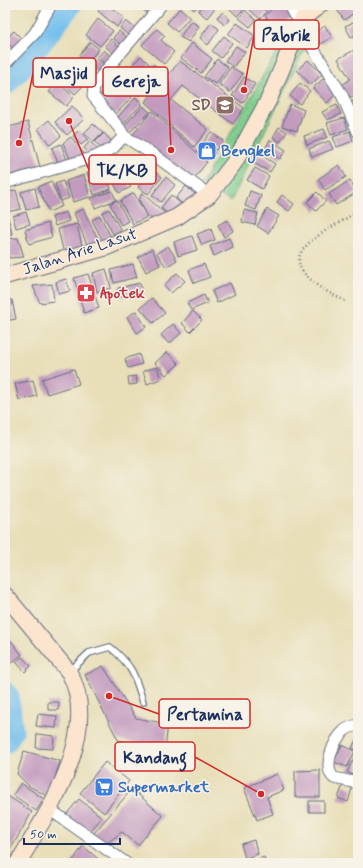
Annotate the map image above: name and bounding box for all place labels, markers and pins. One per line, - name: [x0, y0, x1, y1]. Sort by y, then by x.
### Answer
- callout: Pabrik: [254, 20, 319, 49]
- callout: Masjid: [33, 58, 96, 87]
- callout: Gereja: [103, 67, 168, 96]
- school or university icon: SD: [214, 94, 236, 116]
- place label: SD: [192, 95, 211, 116]
- shop icon: Bengkel: [196, 140, 218, 162]
- place label: Bengkel: [221, 141, 275, 164]
- callout: TK/KB: [89, 155, 156, 184]
- pharmacy icon: Apotek: [75, 282, 97, 304]
- place label: Apotek: [100, 283, 146, 305]
- callout: Pertamina: [159, 699, 250, 728]
- callout: Kandang: [115, 742, 195, 771]
- supermarket icon: Supermarket: [93, 776, 115, 798]
- place label: Supermarket: [118, 777, 210, 798]

